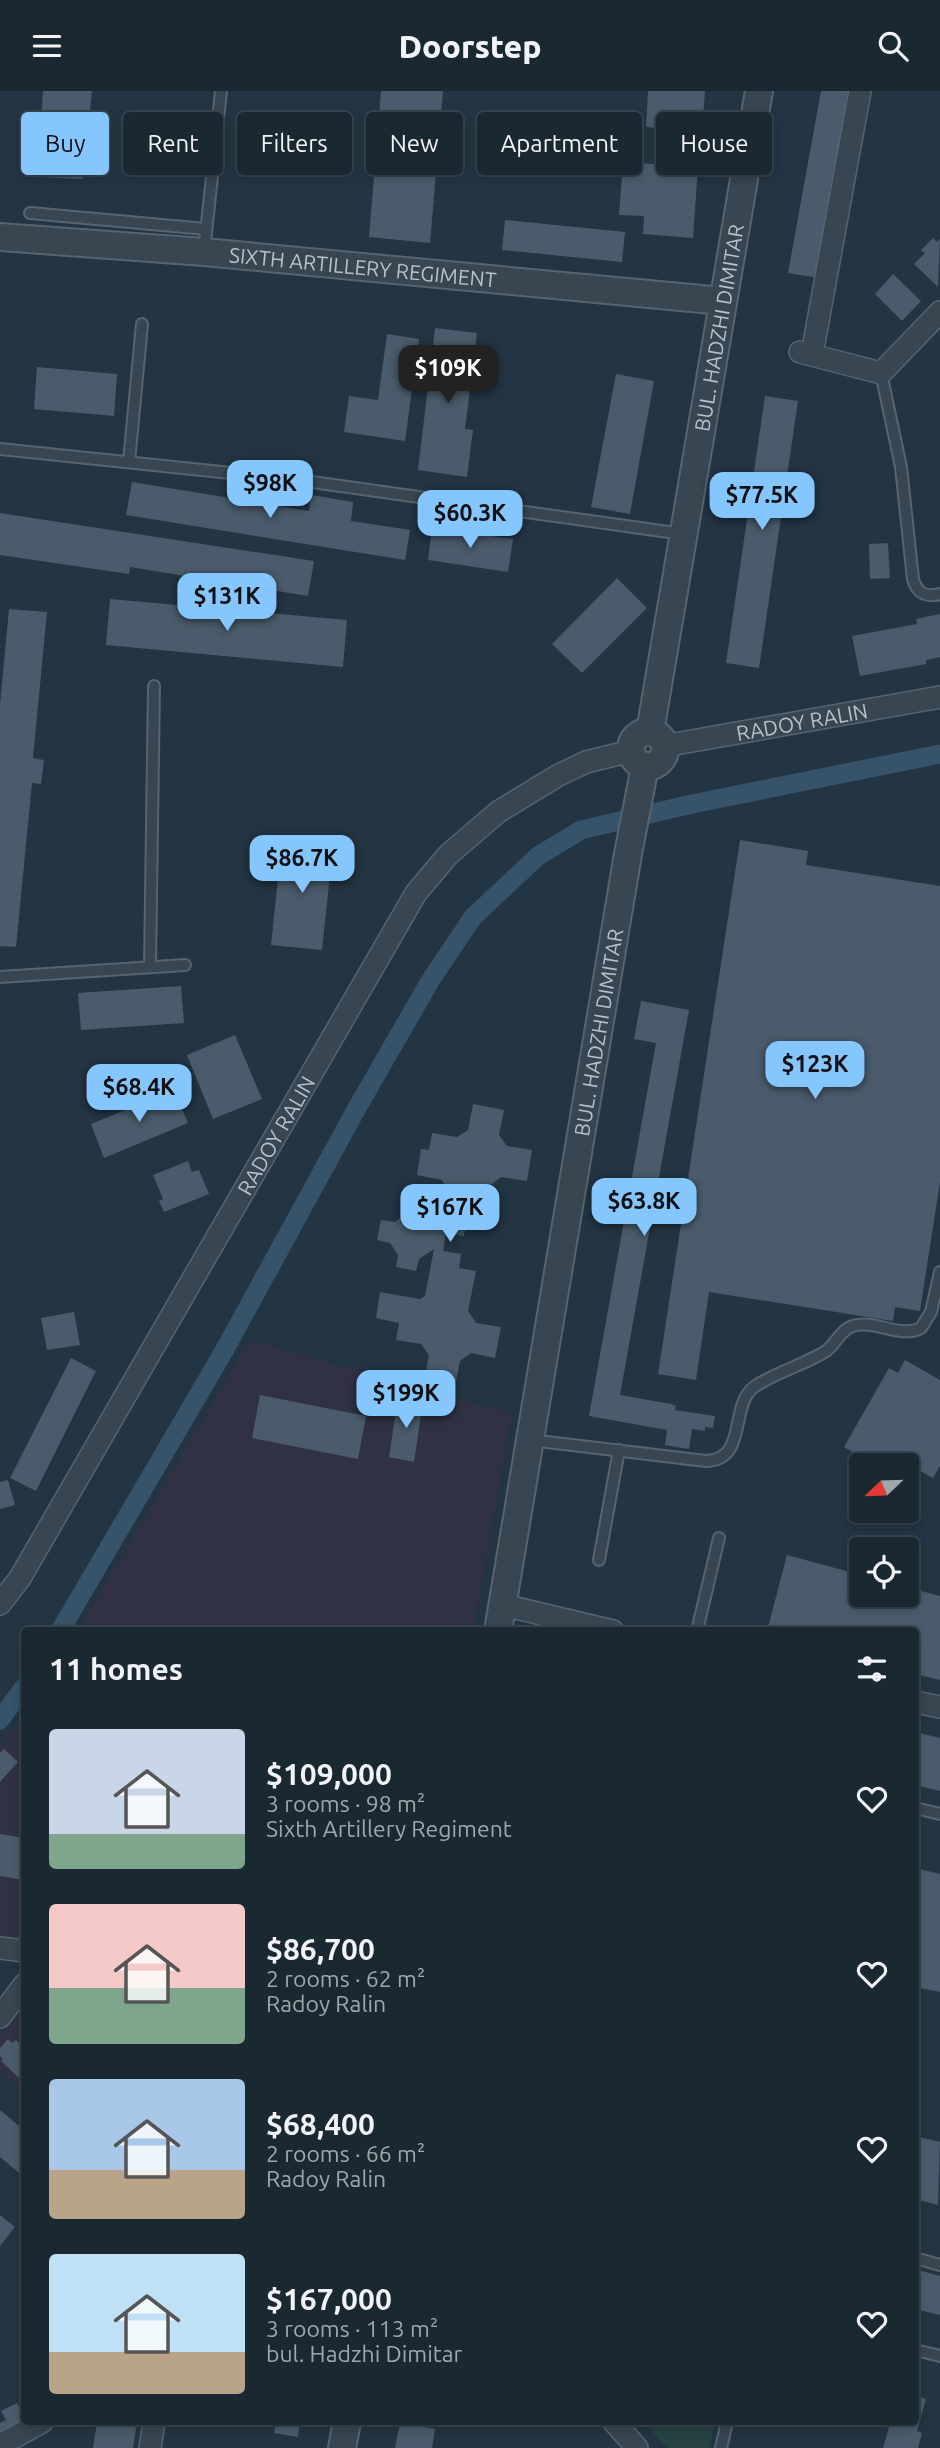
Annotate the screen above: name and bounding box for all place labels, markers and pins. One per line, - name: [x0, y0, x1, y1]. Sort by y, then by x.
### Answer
- pin: $109K: [399, 345, 497, 405]
- pin: $98K: [229, 461, 311, 520]
- pin: $77.5K: [705, 473, 819, 532]
- pin: $60.3K: [413, 491, 527, 550]
- pin: $131K: [178, 573, 276, 633]
- pin: $86.7K: [245, 835, 359, 895]
- pin: $123K: [766, 1041, 864, 1101]
- pin: $68.4K: [82, 1065, 196, 1124]
- pin: $63.8K: [587, 1179, 701, 1238]
- pin: $167K: [401, 1185, 499, 1244]
- pin: $199K: [357, 1371, 455, 1430]

